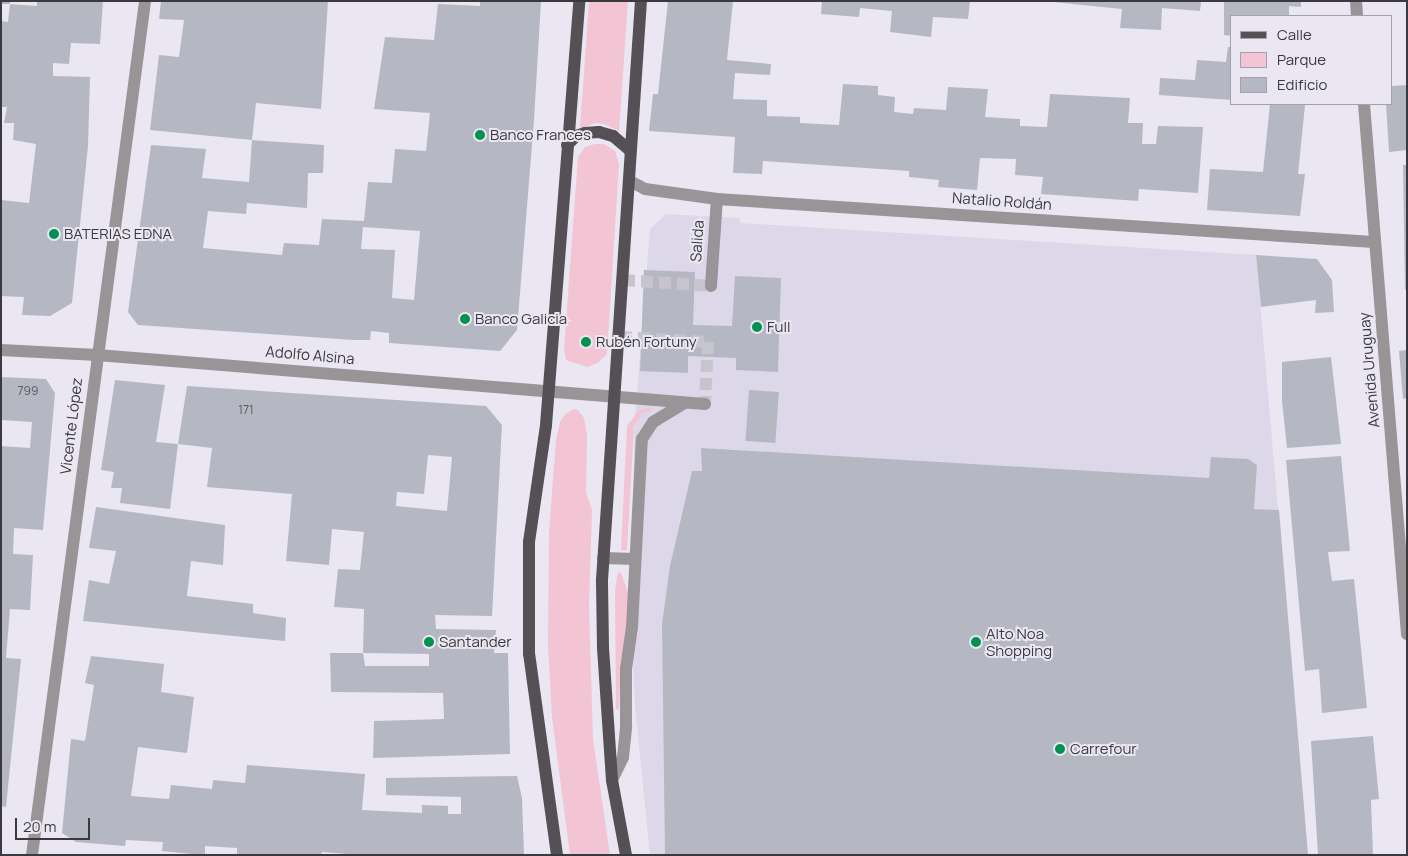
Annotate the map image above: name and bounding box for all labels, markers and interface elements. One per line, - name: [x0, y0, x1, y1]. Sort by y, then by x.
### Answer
- legend: [1230, 15, 1393, 105]
- text: Calle: [1277, 24, 1312, 45]
- text: Parque: [1277, 49, 1326, 70]
- text: Edificio: [1277, 74, 1327, 95]
- place label: Banco Frances: [490, 126, 591, 144]
- marker: Banco Frances: [474, 129, 486, 141]
- street label: Natalio Roldán: [952, 189, 1052, 213]
- street label: Salida: [687, 220, 707, 262]
- place label: BATERIAS EDNA: [64, 225, 172, 243]
- marker: BATERIAS EDNA: [48, 228, 60, 240]
- place label: Banco Galicia: [475, 310, 567, 328]
- street label: Avenida Uruguay: [1355, 312, 1383, 428]
- marker: Banco Galicia: [459, 313, 471, 325]
- place label: Full: [767, 318, 790, 336]
- marker: Full: [751, 321, 763, 333]
- place label: Rubén Fortuny: [596, 333, 697, 351]
- marker: Rubén Fortuny: [580, 336, 592, 348]
- street label: Adolfo Alsina: [265, 342, 355, 368]
- street label: Vicente López: [56, 377, 86, 475]
- house number: 799: [18, 384, 38, 398]
- house number: 171: [238, 403, 254, 417]
- place label: Alto Noa Shopping: [986, 624, 1052, 659]
- place label: Santander: [439, 633, 512, 651]
- marker: Santander: [423, 636, 435, 648]
- marker: Alto Noa Shopping: [970, 636, 982, 648]
- place label: Carrefour: [1070, 740, 1137, 758]
- marker: Carrefour: [1054, 743, 1066, 755]
- scale bar: [18, 808, 92, 840]
- text: 20 m: [23, 816, 56, 837]

